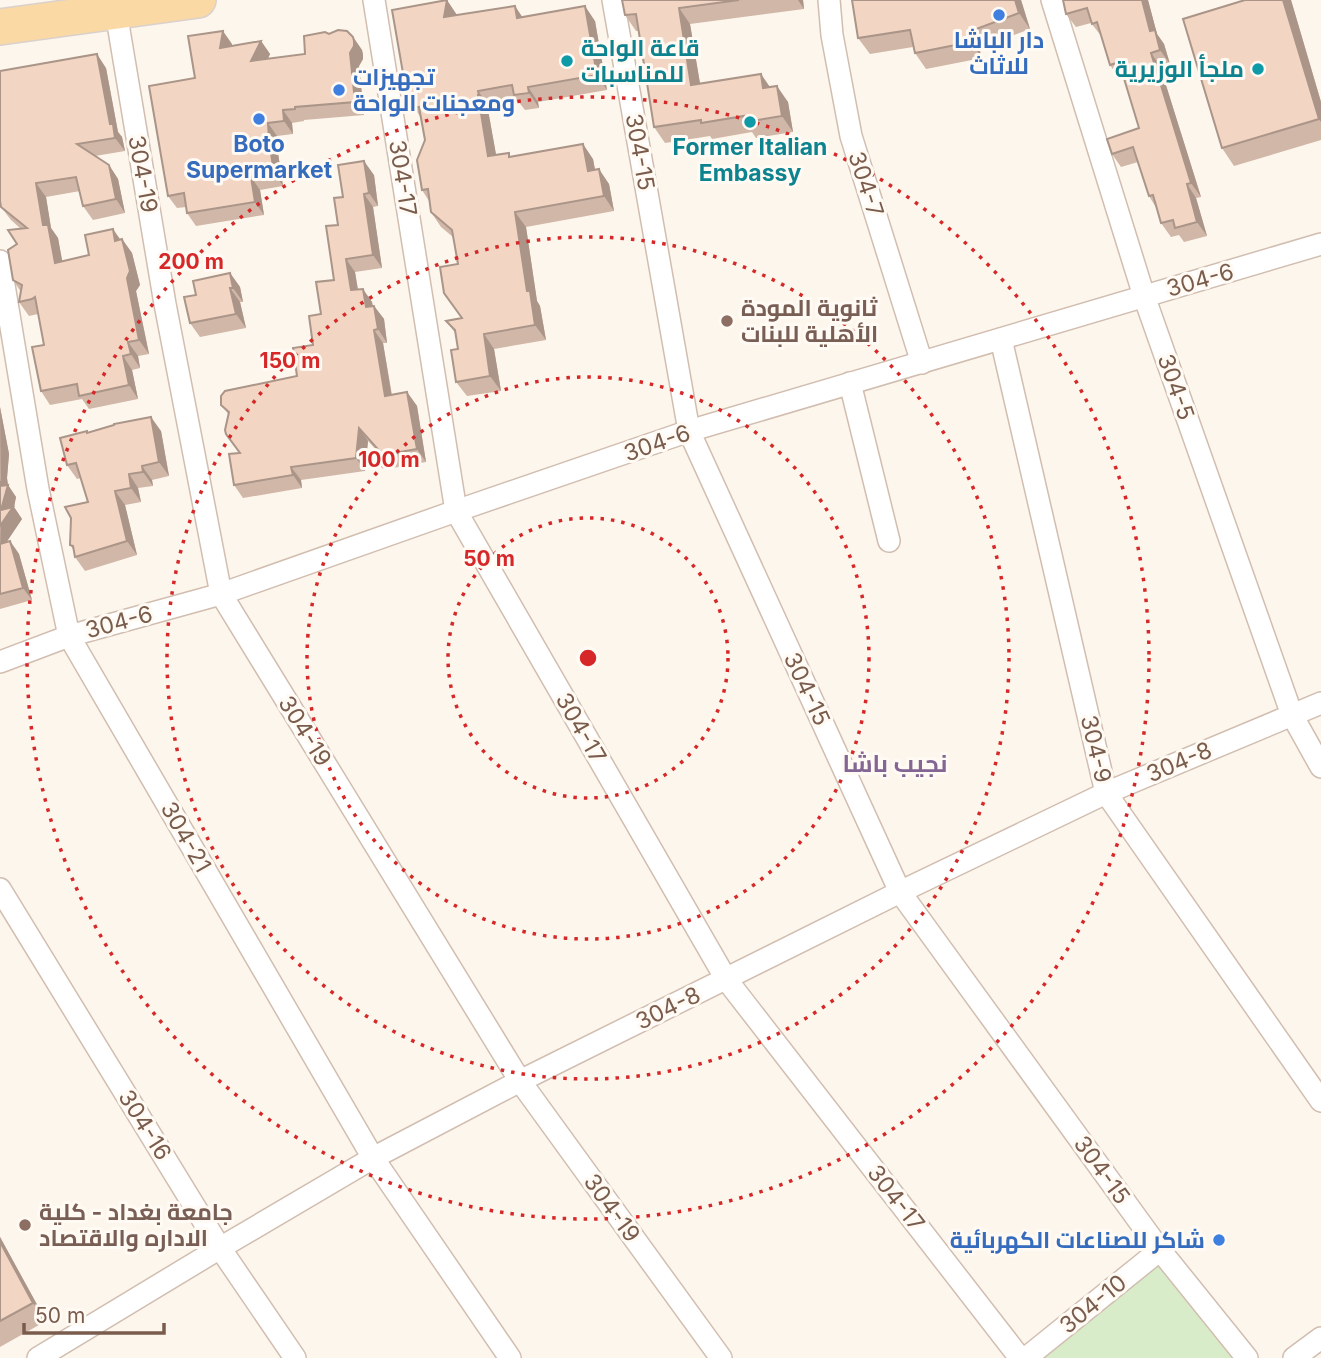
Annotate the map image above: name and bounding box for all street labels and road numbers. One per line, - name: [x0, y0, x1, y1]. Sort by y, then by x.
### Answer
- street label: 304-15: [619, 111, 661, 193]
- street label: 304-19: [122, 133, 164, 215]
- street label: 304-17: [383, 138, 423, 218]
- street label: 304-7: [842, 148, 890, 220]
- street label: 304-6: [1163, 257, 1237, 303]
- street label: 304-5: [1152, 350, 1200, 424]
- street label: 304-6: [620, 419, 694, 467]
- street label: 304-6: [82, 600, 156, 644]
- street label: 304-15: [778, 648, 836, 730]
- street label: 304-17: [550, 688, 612, 768]
- street label: 304-19: [273, 691, 337, 771]
- street label: 304-9: [1075, 713, 1117, 785]
- street label: 304-8: [1142, 736, 1216, 788]
- street label: 304-21: [155, 797, 217, 877]
- street label: 304-8: [631, 980, 705, 1036]
- street label: 304-16: [113, 1085, 177, 1165]
- street label: 304-15: [1068, 1130, 1136, 1210]
- street label: 304-17: [861, 1159, 931, 1237]
- street label: 304-19: [578, 1168, 646, 1248]
- street label: 304-10: [1054, 1269, 1132, 1339]

